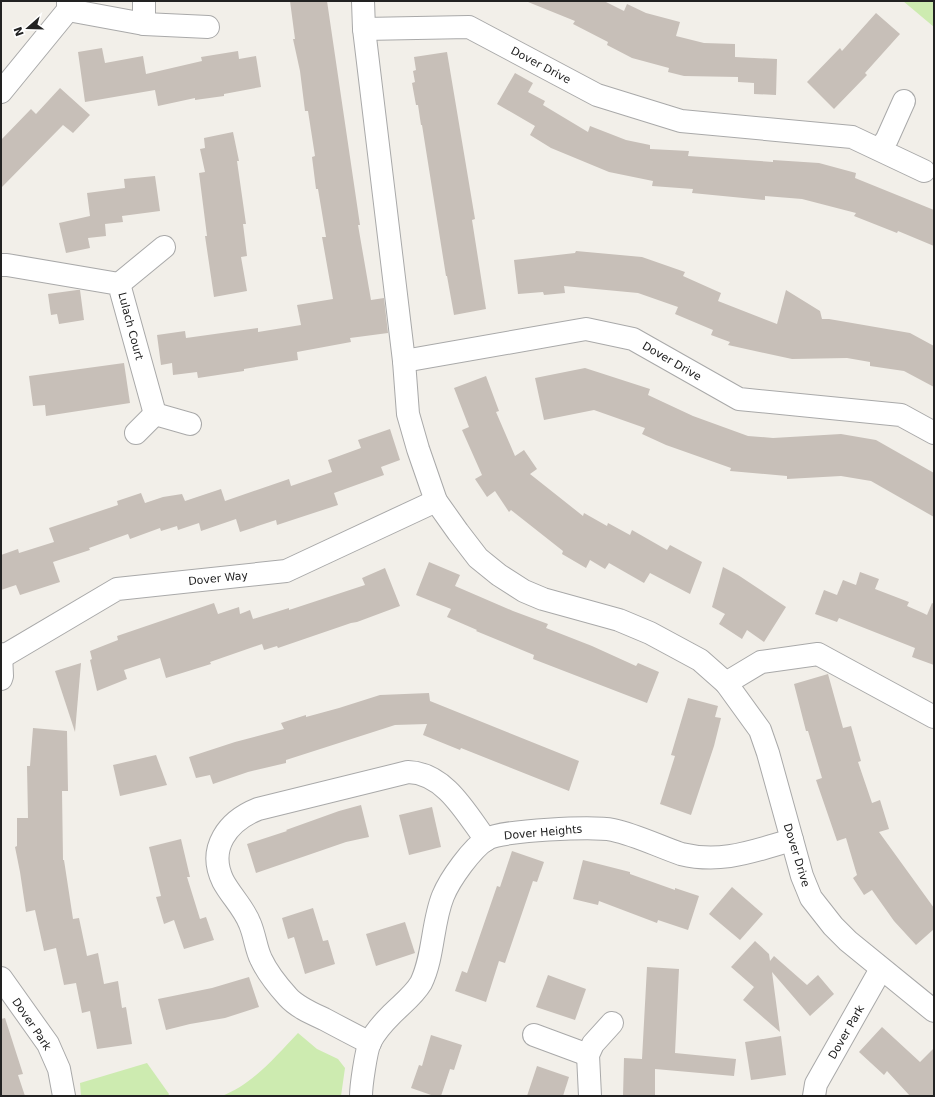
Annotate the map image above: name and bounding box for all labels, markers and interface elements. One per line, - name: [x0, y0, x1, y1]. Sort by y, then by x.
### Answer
- north arrow: [8, 8, 48, 48]
- text: N: [11, 25, 27, 38]
- street label: Dover Drive: [509, 44, 573, 87]
- street label: Lulach Court: [115, 291, 146, 362]
- street label: Dover Drive: [640, 339, 704, 384]
- street label: Dover Way: [188, 569, 249, 588]
- street label: Dover Drive: [781, 822, 812, 889]
- street label: Dover Heights: [503, 823, 583, 842]
- street label: Dover Park: [9, 996, 54, 1053]
- street label: Dover Park: [826, 1002, 867, 1062]

